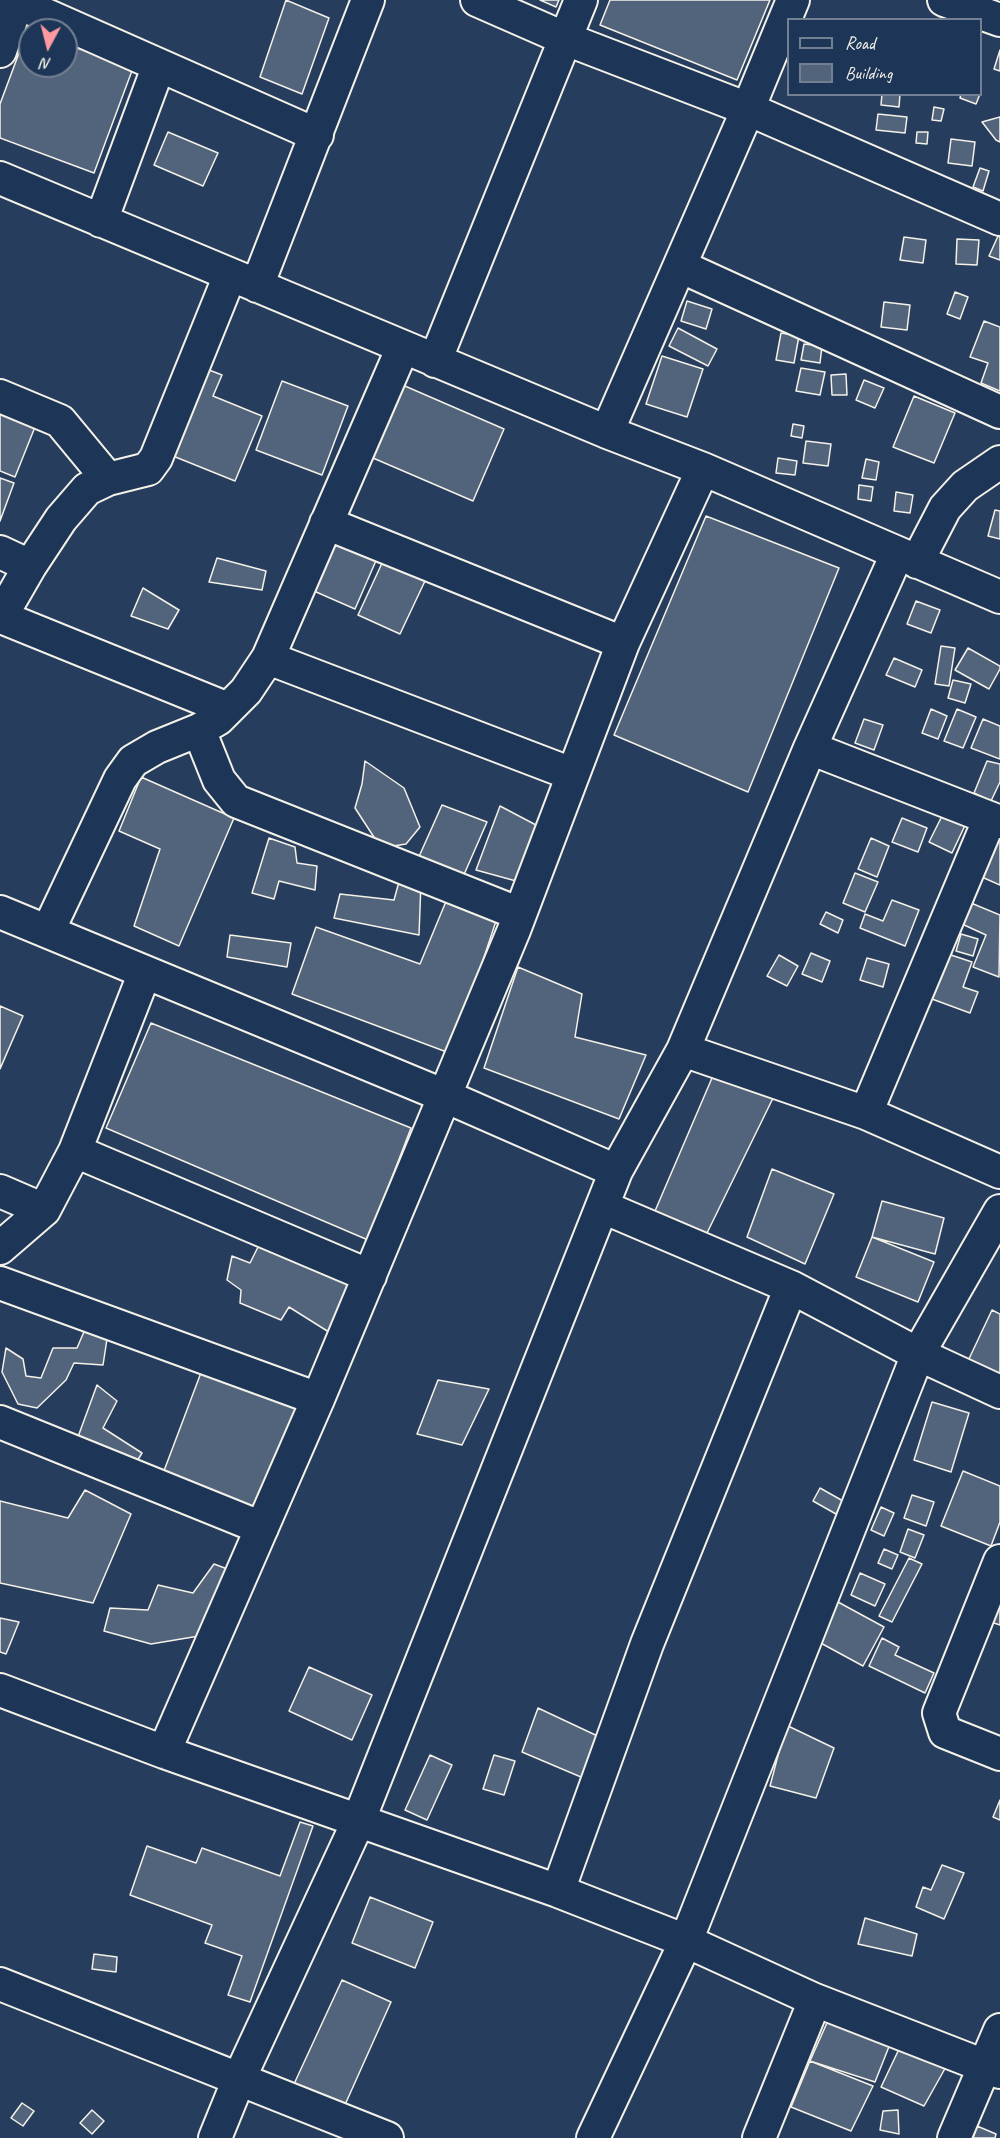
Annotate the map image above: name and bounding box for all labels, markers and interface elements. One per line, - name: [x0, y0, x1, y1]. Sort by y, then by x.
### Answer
- north arrow: [18, 18, 78, 78]
- legend: [787, 18, 982, 96]
- text: Road: [845, 32, 875, 54]
- text: N: [40, 53, 52, 74]
- text: Building: [845, 62, 892, 84]

